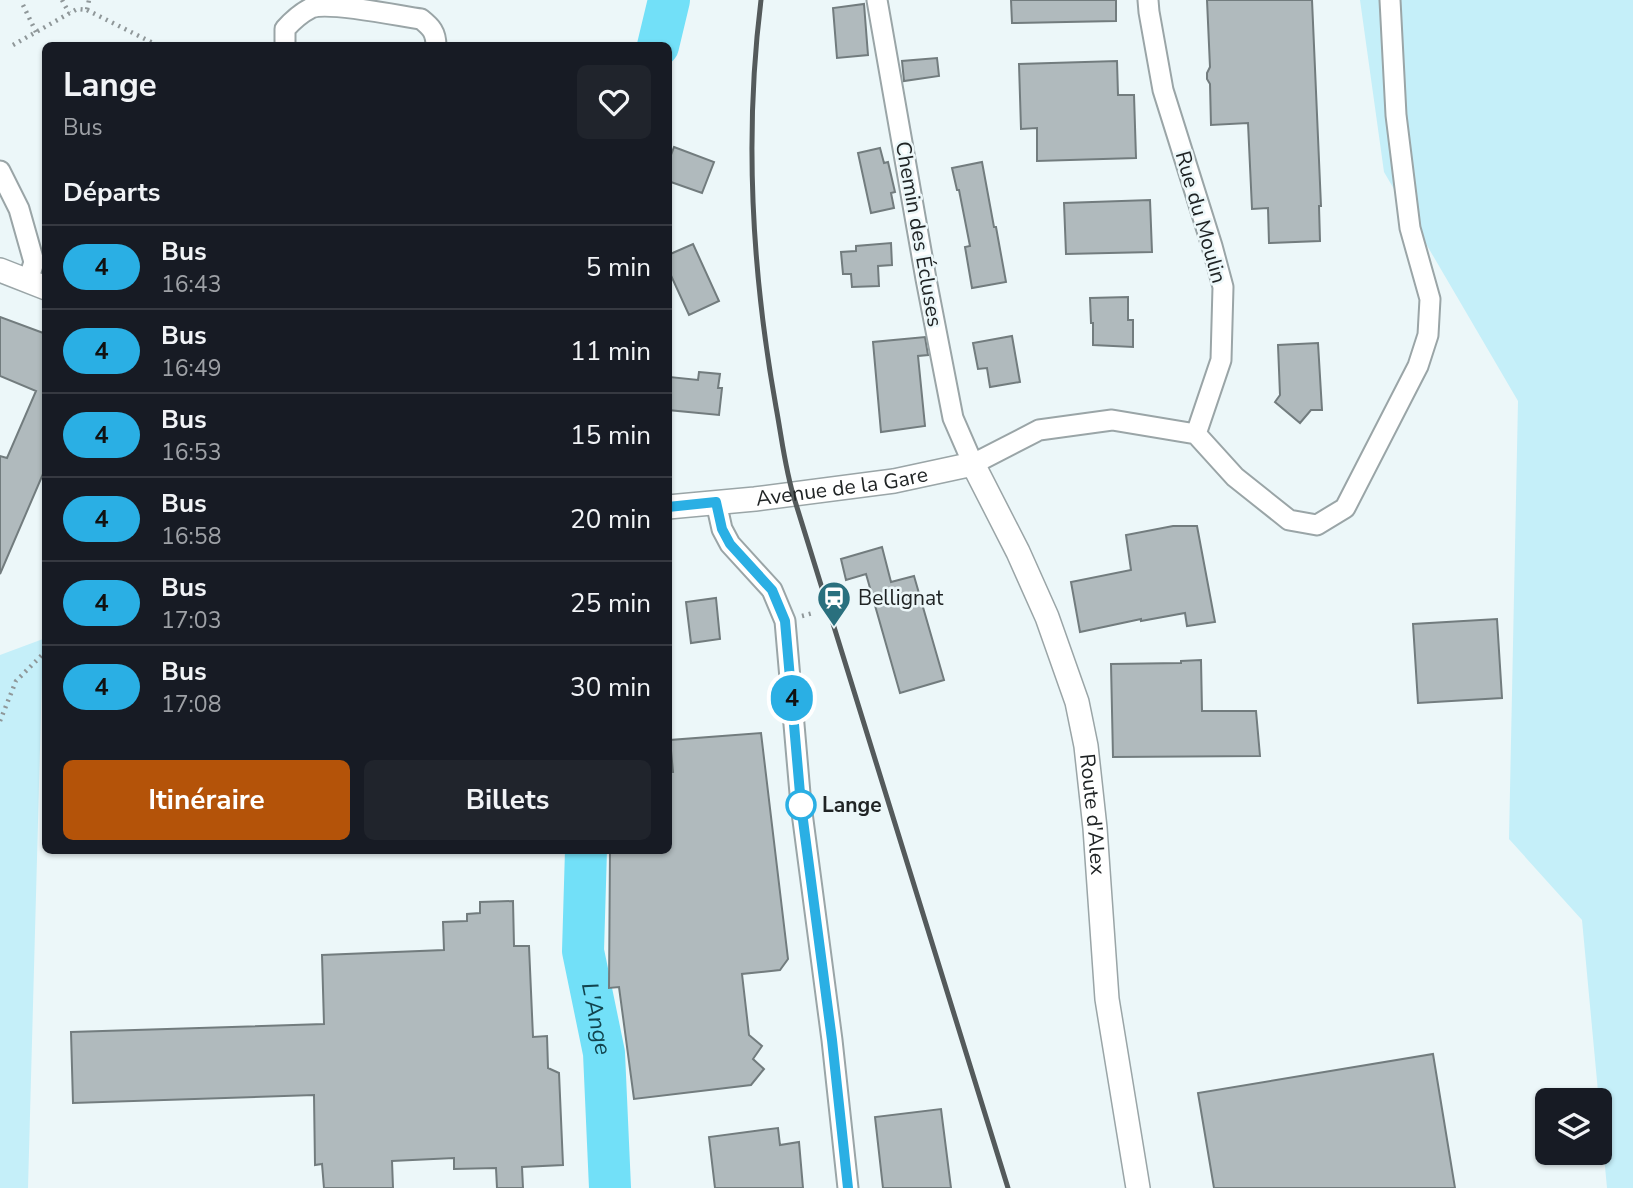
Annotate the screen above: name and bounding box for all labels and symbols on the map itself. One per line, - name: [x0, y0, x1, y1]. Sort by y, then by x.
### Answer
- street label: Chemin des Écluses: [889, 139, 949, 329]
- street label: Rue du Moulin: [1169, 148, 1233, 286]
- street label: Avenue de la Gare: [754, 460, 930, 513]
- station icon: Bellignat: [815, 579, 853, 628]
- place label: Bellignat: [858, 584, 944, 612]
- line badge: 4: [769, 675, 815, 721]
- street label: Route d'Alex: [1073, 752, 1112, 876]
- marker: Lange: [786, 790, 816, 820]
- place label: Lange: [822, 791, 882, 819]
- water label: L'Ange: [574, 980, 619, 1058]

